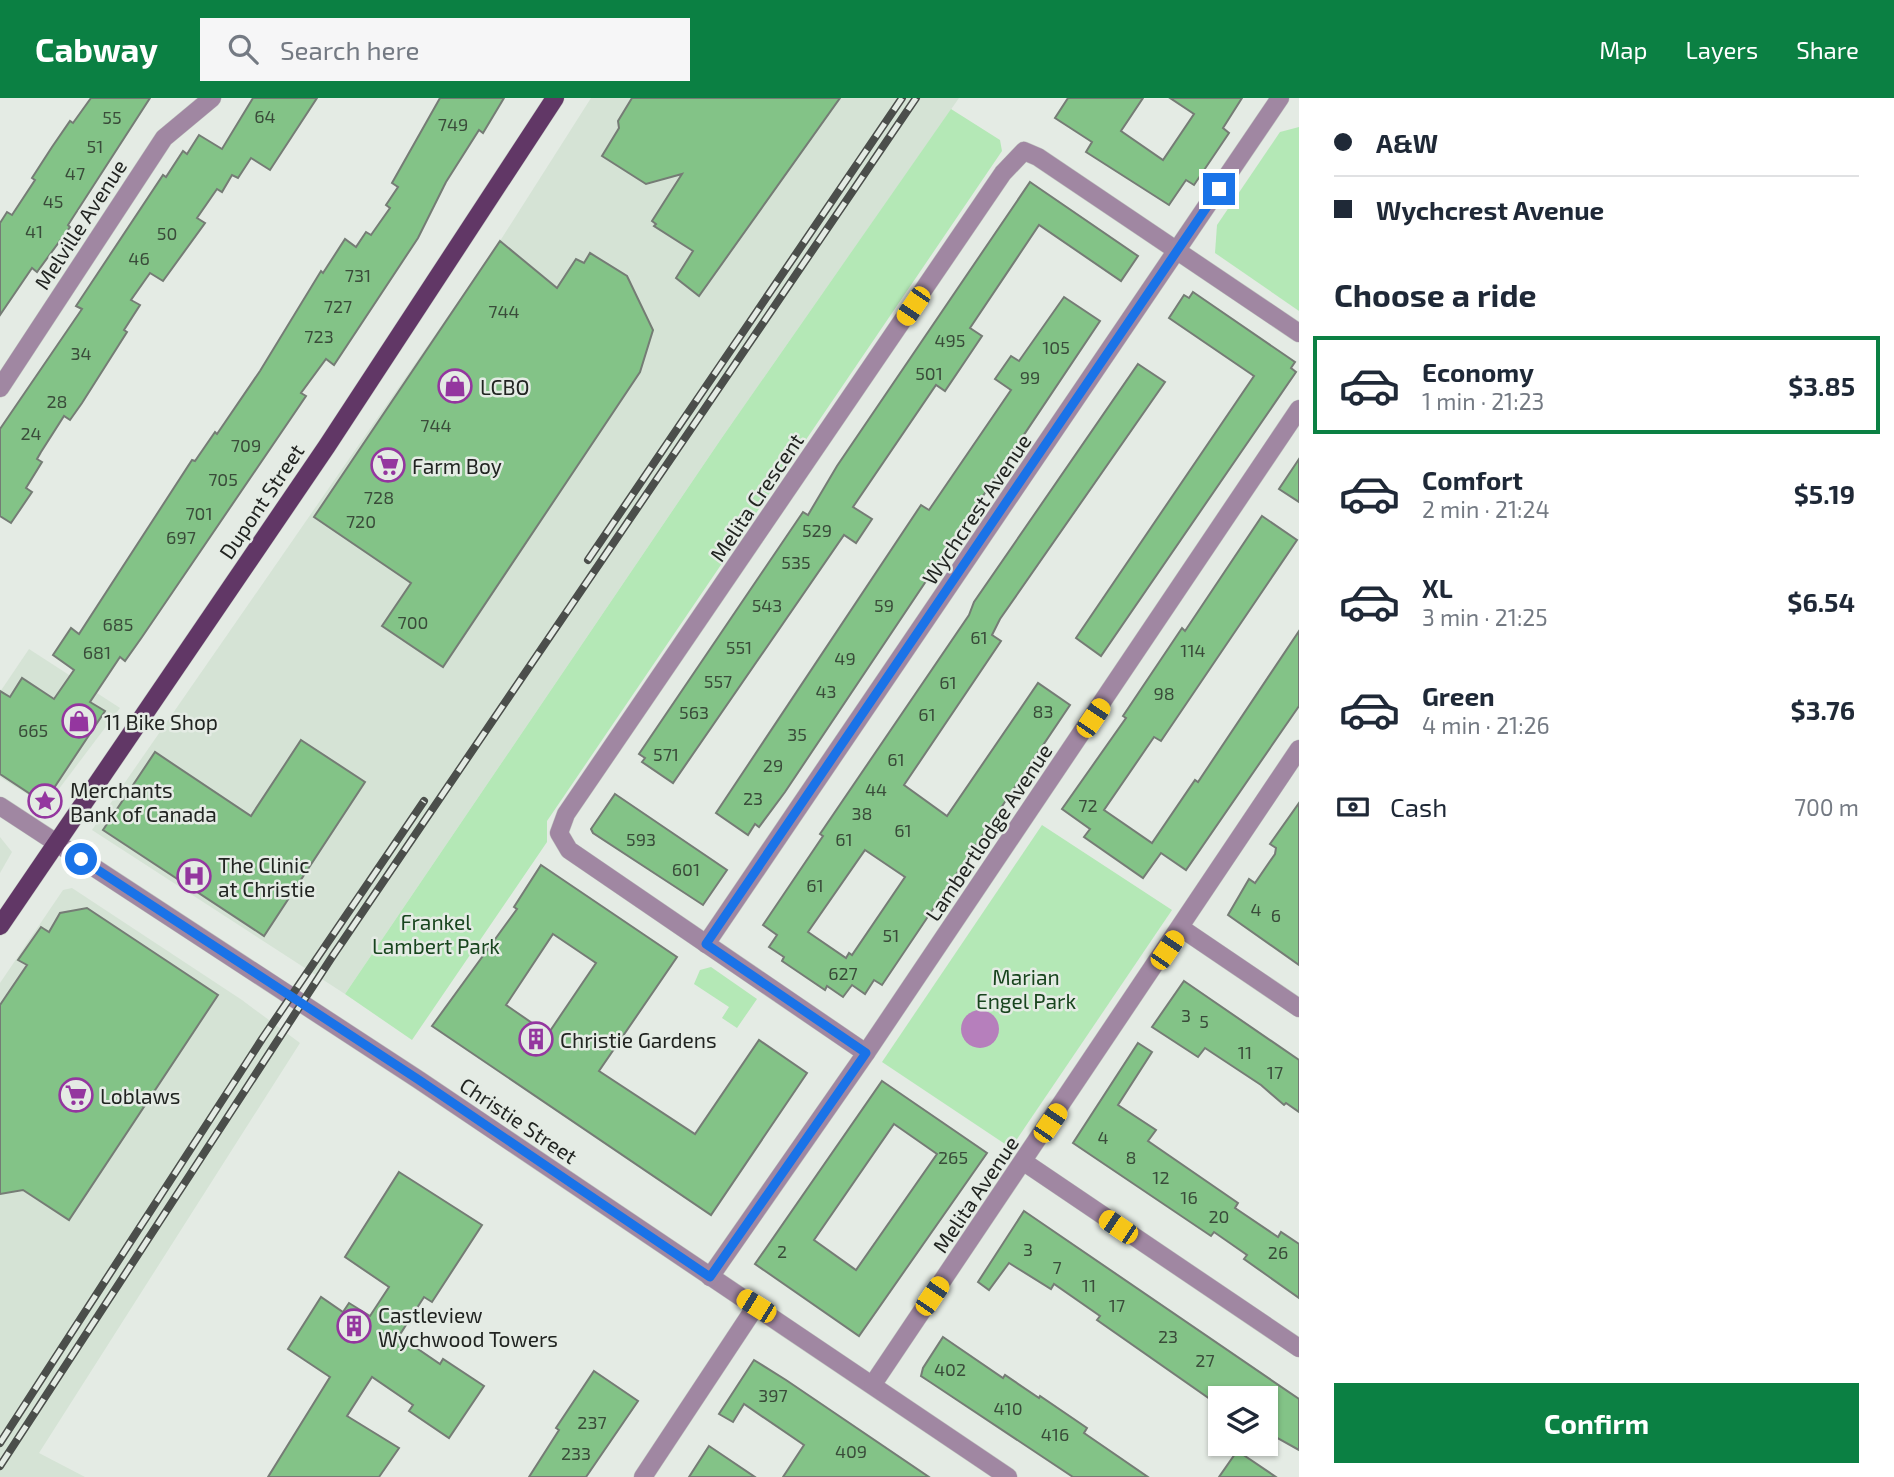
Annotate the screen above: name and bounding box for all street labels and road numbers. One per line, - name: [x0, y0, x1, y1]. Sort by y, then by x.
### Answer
- street label: Melville Avenue: [29, 154, 131, 294]
- street label: Melita Crescent: [704, 428, 808, 566]
- street label: Wychcrest Avenue: [916, 429, 1036, 589]
- street label: Dupont Street: [213, 439, 309, 563]
- street label: Lambertlodge Avenue: [919, 739, 1057, 925]
- street label: Christie Street: [456, 1072, 582, 1168]
- street label: Melita Avenue: [927, 1131, 1023, 1257]

